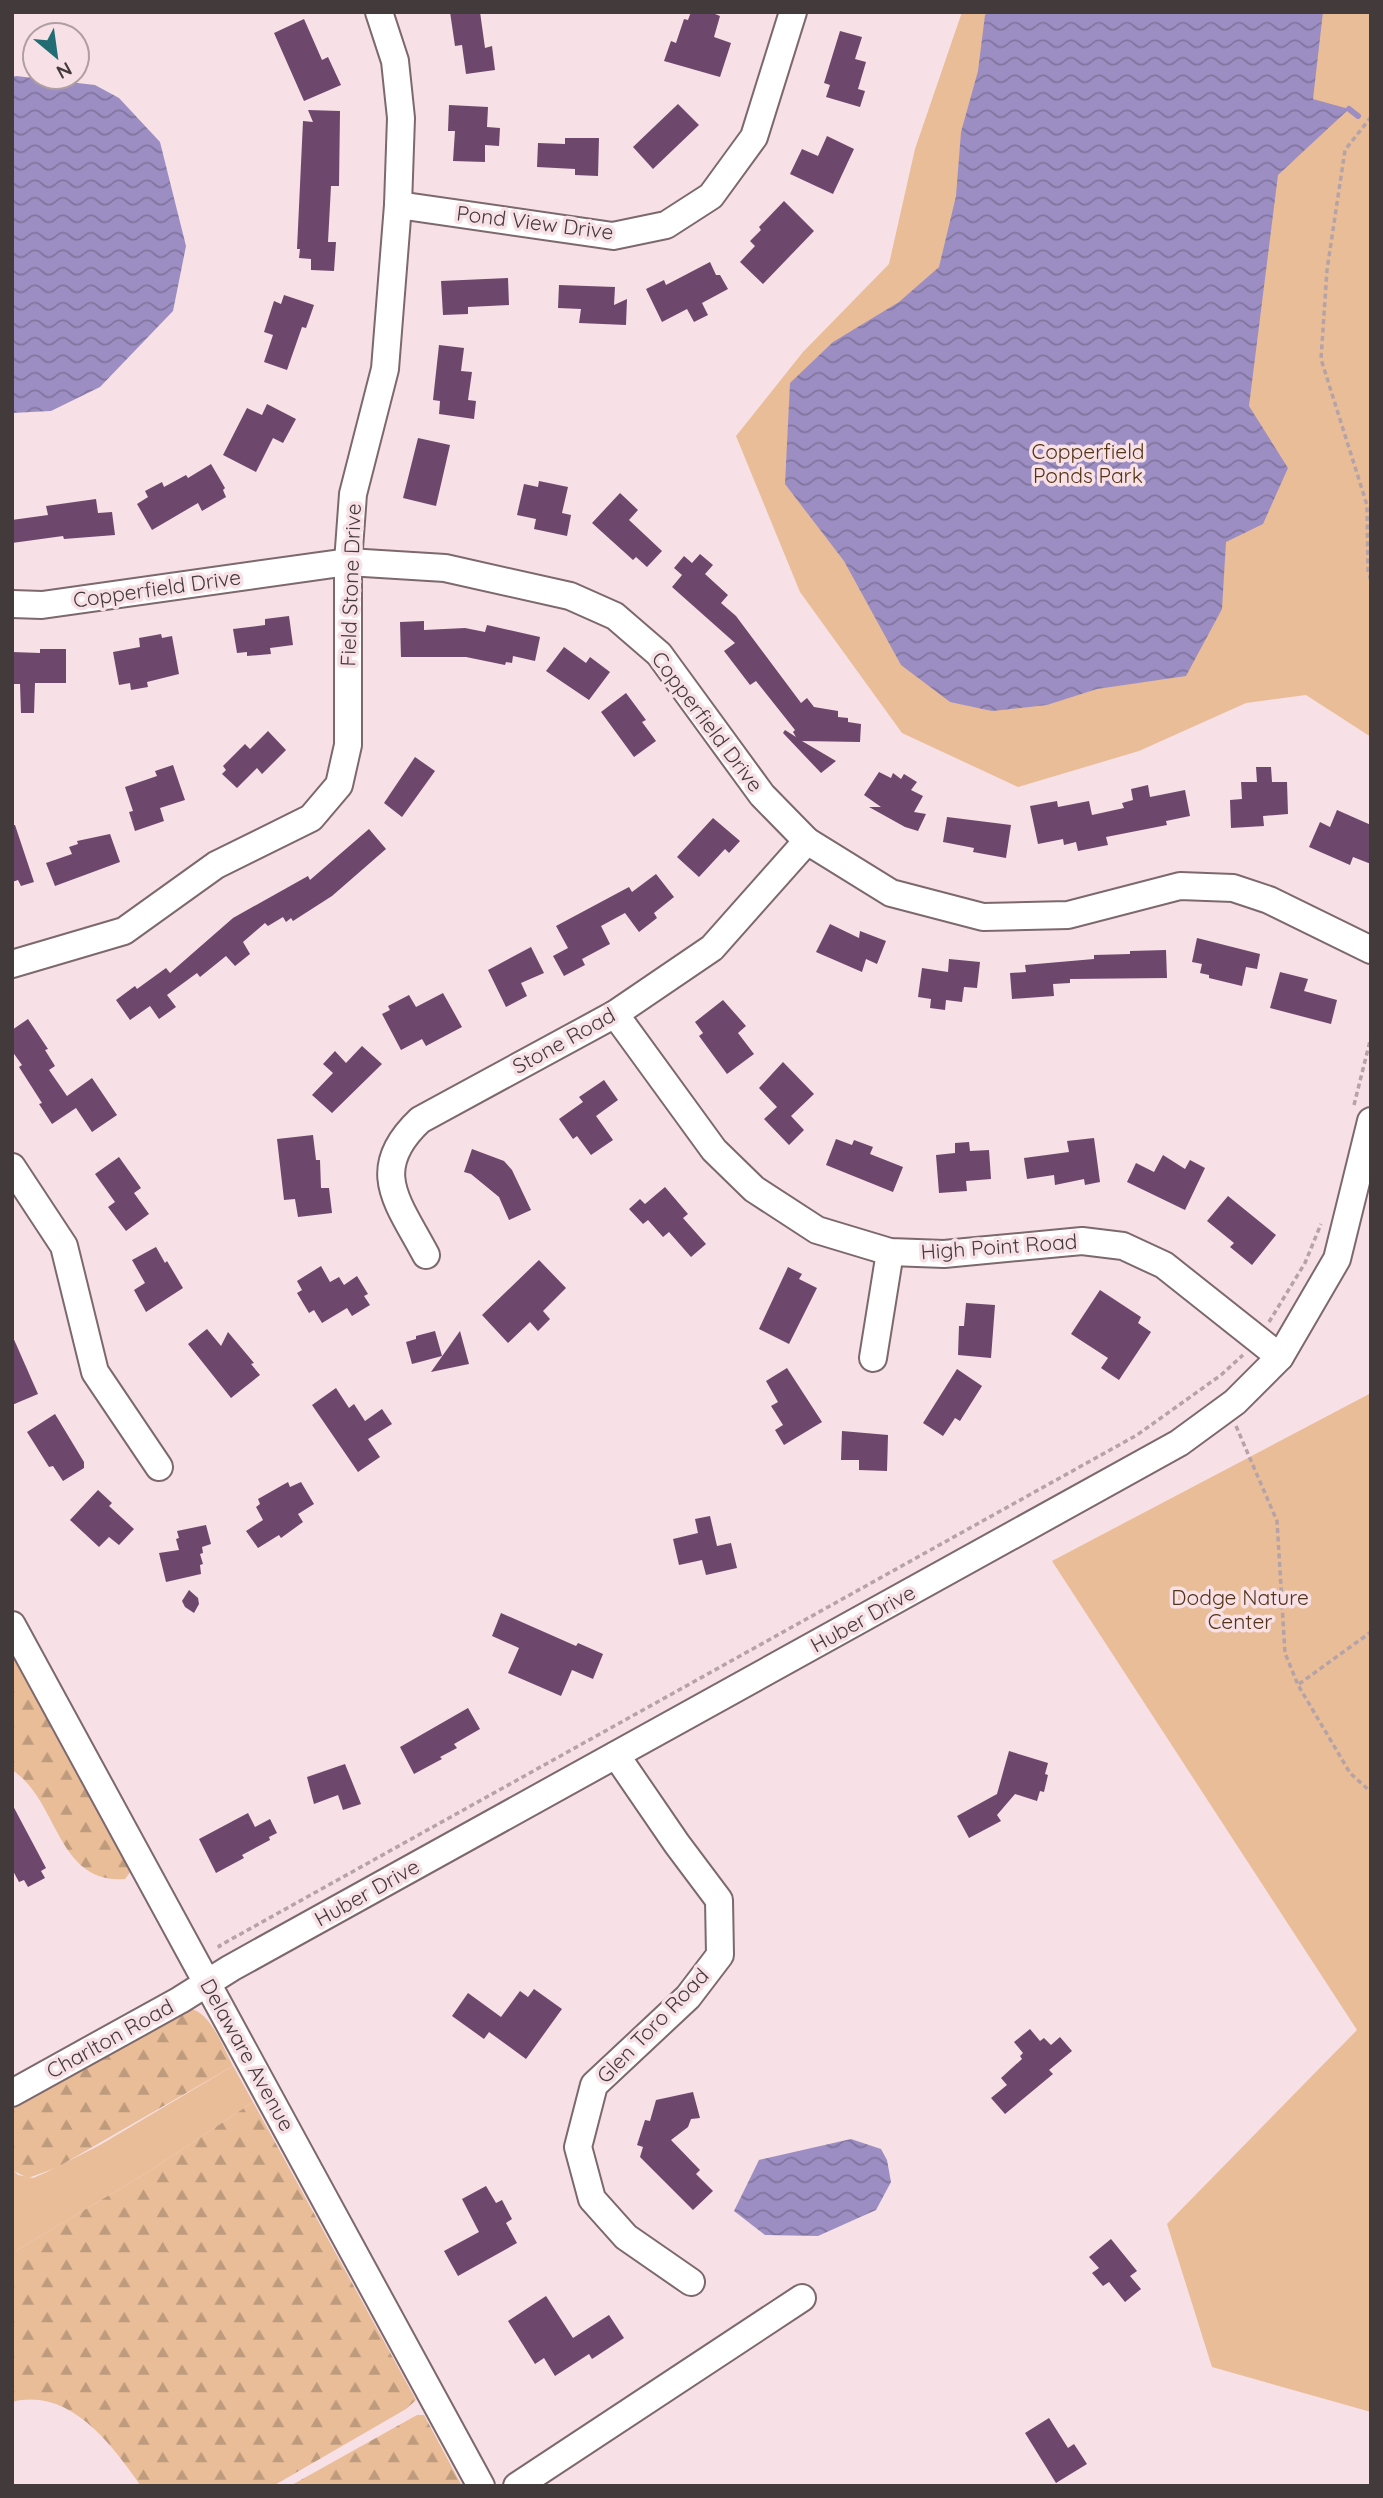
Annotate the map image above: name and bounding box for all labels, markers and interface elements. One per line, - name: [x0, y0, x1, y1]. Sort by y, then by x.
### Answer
- north arrow: [21, 21, 91, 91]
- text: N: [52, 57, 76, 85]
- street label: Pond View Drive: [455, 199, 615, 245]
- park label: Copperfield Ponds Park: [1031, 438, 1145, 488]
- street label: Field Stone Drive: [334, 503, 366, 667]
- street label: Copperfield Drive: [71, 563, 243, 613]
- street label: Copperfield Drive: [646, 646, 769, 797]
- street label: Stone Road: [508, 1001, 619, 1079]
- street label: High Point Road: [920, 1228, 1078, 1264]
- street label: Huber Drive: [805, 1579, 920, 1658]
- park label: Dodge Nature Center: [1171, 1584, 1309, 1634]
- street label: Huber Drive: [309, 1853, 424, 1932]
- street label: Glen Toro Road: [591, 1962, 714, 2088]
- street label: Delaware Avenue: [195, 1974, 301, 2135]
- street label: Charlton Road: [42, 1993, 177, 2084]

